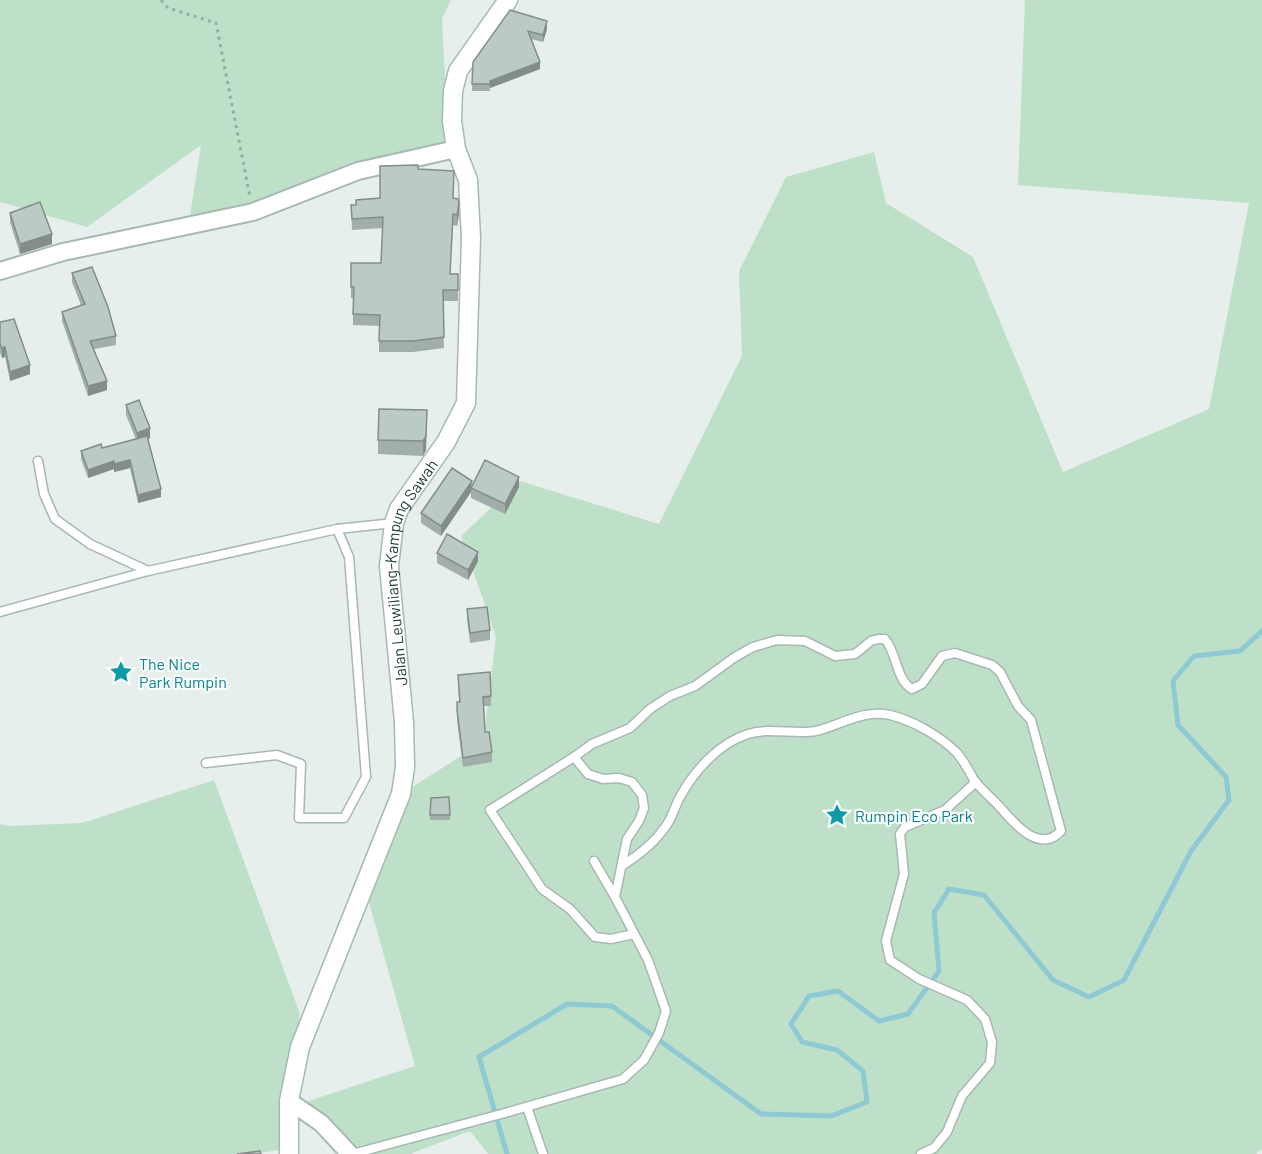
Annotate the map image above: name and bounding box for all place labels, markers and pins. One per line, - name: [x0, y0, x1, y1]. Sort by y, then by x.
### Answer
- place label: The Nice Park Rumpin: [139, 654, 227, 691]
- place icon: The Nice Park Rumpin: [108, 659, 134, 685]
- place icon: Rumpin Eco Park: [824, 802, 850, 828]
- place label: Rumpin Eco Park: [855, 806, 973, 825]

